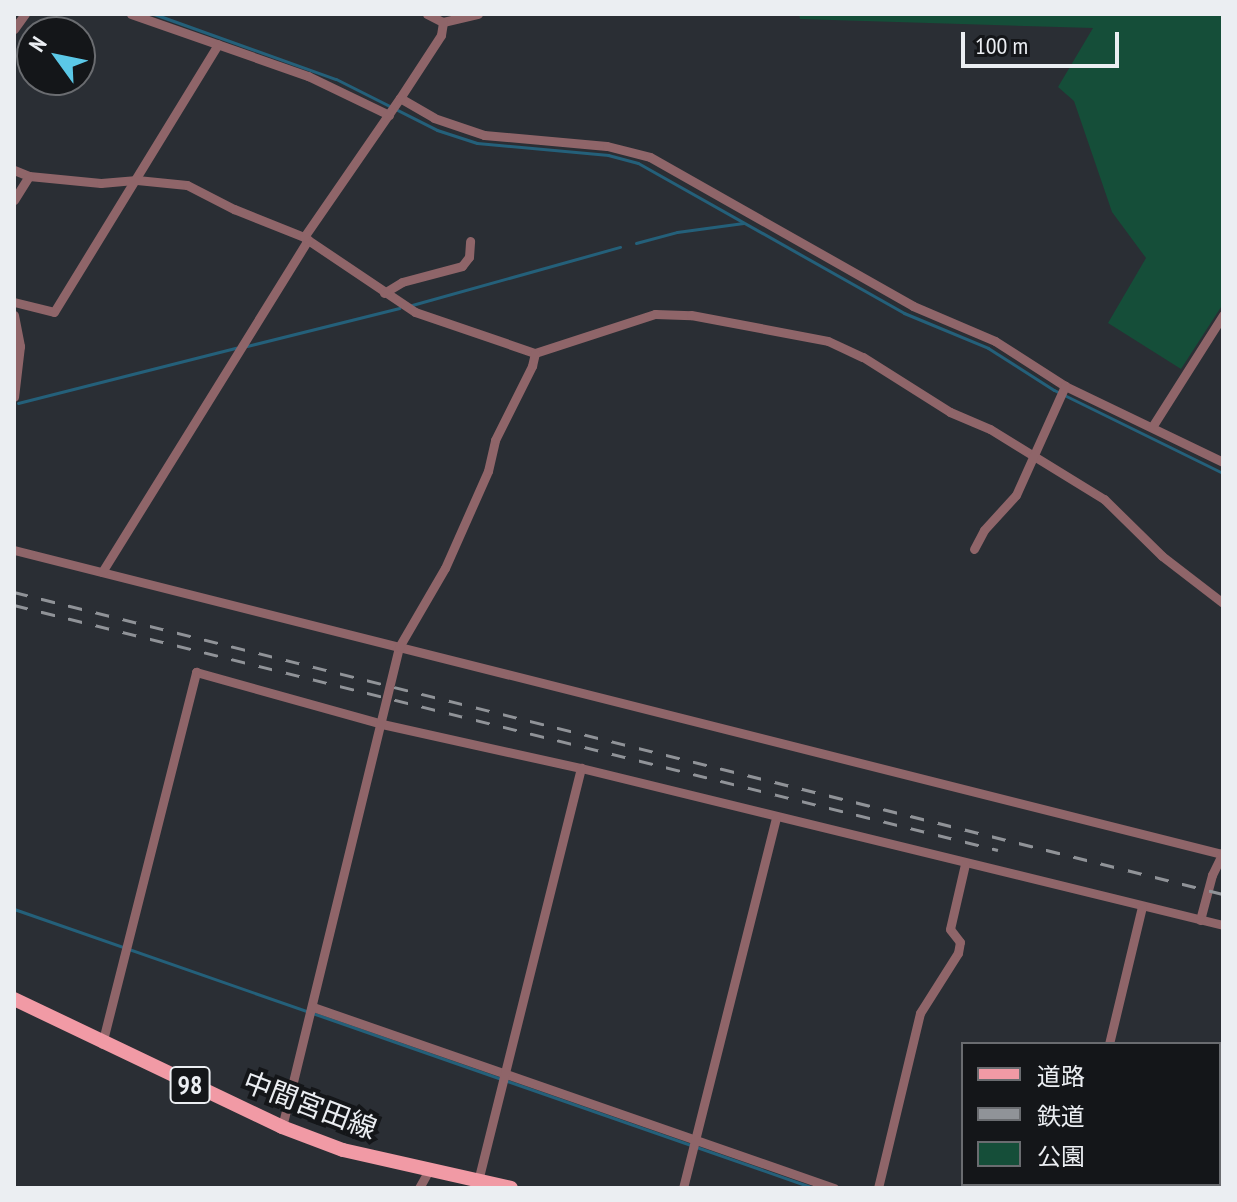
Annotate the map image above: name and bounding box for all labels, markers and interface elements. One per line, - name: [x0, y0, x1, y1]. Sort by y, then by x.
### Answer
- north arrow: [16, 16, 96, 96]
- scale bar: [965, 16, 1123, 66]
- text: 100 m: [975, 30, 1028, 61]
- text: N: [23, 31, 53, 57]
- legend: [961, 1042, 1221, 1186]
- text: 道路: [1037, 1061, 1085, 1092]
- road number: 98: [168, 1063, 212, 1107]
- street label: 中間宮田線: [239, 1064, 381, 1146]
- text: 鉄道: [1037, 1101, 1085, 1132]
- text: 公園: [1037, 1141, 1085, 1172]

